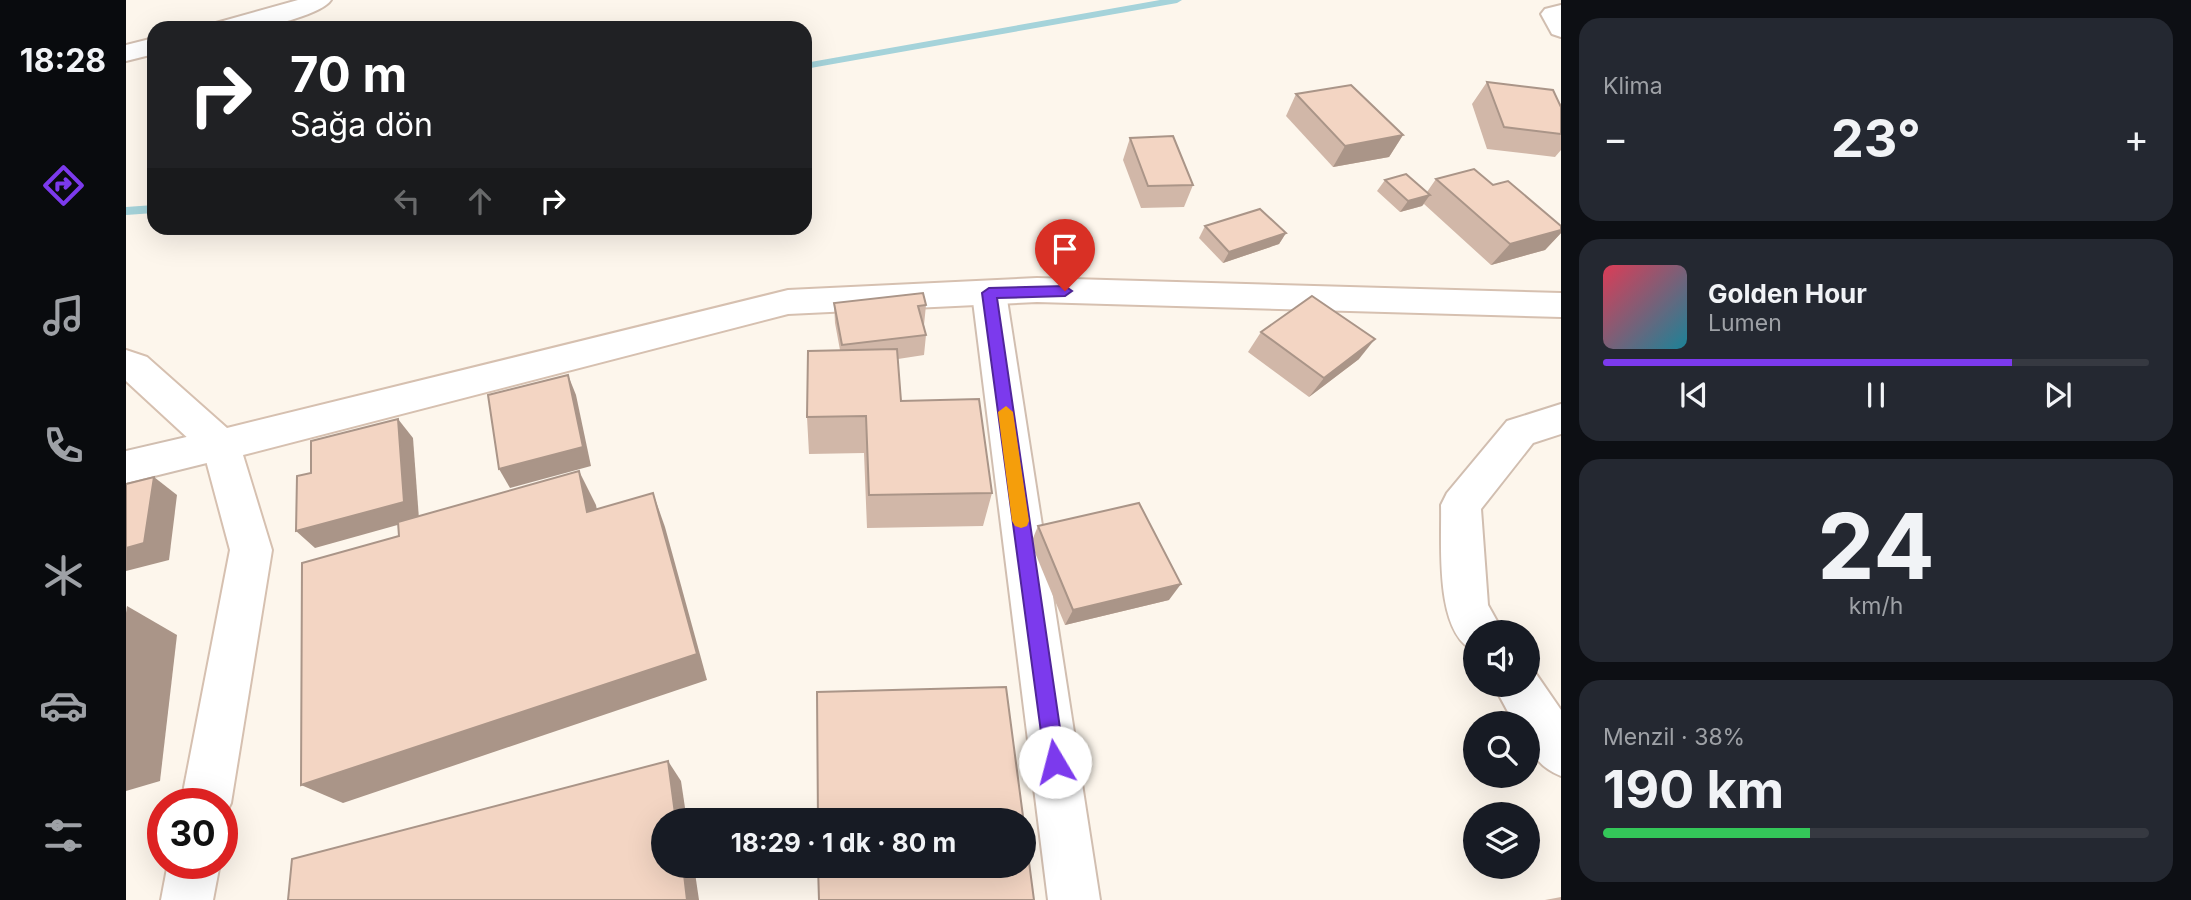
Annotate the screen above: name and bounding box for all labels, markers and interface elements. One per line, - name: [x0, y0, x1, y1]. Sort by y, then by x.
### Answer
- text: 18:28: [20, 41, 106, 80]
- text: 70 m: [290, 45, 407, 104]
- icon: right: [175, 49, 266, 140]
- text: Klima: [1603, 72, 1663, 100]
- text: Sağa dön: [290, 105, 433, 144]
- text: 23°: [1831, 107, 1921, 170]
- text: −: [1603, 115, 1628, 161]
- text: +: [2124, 115, 2149, 161]
- icon: directions: [39, 161, 88, 210]
- icon: left: [388, 182, 426, 220]
- icon: ahead: [461, 182, 499, 220]
- icon: right: [534, 182, 572, 220]
- pin: [1035, 219, 1095, 291]
- icon: arrive: [1046, 230, 1084, 268]
- text: Golden Hour: [1708, 278, 1867, 309]
- icon: music: [39, 291, 88, 340]
- text: Lumen: [1708, 309, 1782, 337]
- icon: previous: [1675, 376, 1713, 414]
- icon: pause: [1857, 376, 1895, 414]
- icon: next: [2039, 376, 2077, 414]
- icon: phone: [39, 421, 88, 470]
- text: 24: [1817, 491, 1935, 601]
- icon: climate: [39, 551, 88, 600]
- text: km/h: [1849, 592, 1903, 620]
- map controls: [1463, 620, 1540, 879]
- button: sound: [1463, 620, 1540, 697]
- icon: car: [39, 681, 88, 730]
- button: search: [1463, 711, 1540, 788]
- text: Menzil · 38%: [1603, 723, 1745, 751]
- position arrow: [1018, 725, 1092, 799]
- text: 190 km: [1603, 758, 1784, 821]
- speed limit sign: 30: [147, 788, 238, 879]
- button: layers: [1463, 802, 1540, 879]
- icon: filters: [39, 811, 88, 860]
- text: 18:29 · 1 dk · 80 m: [731, 827, 956, 858]

